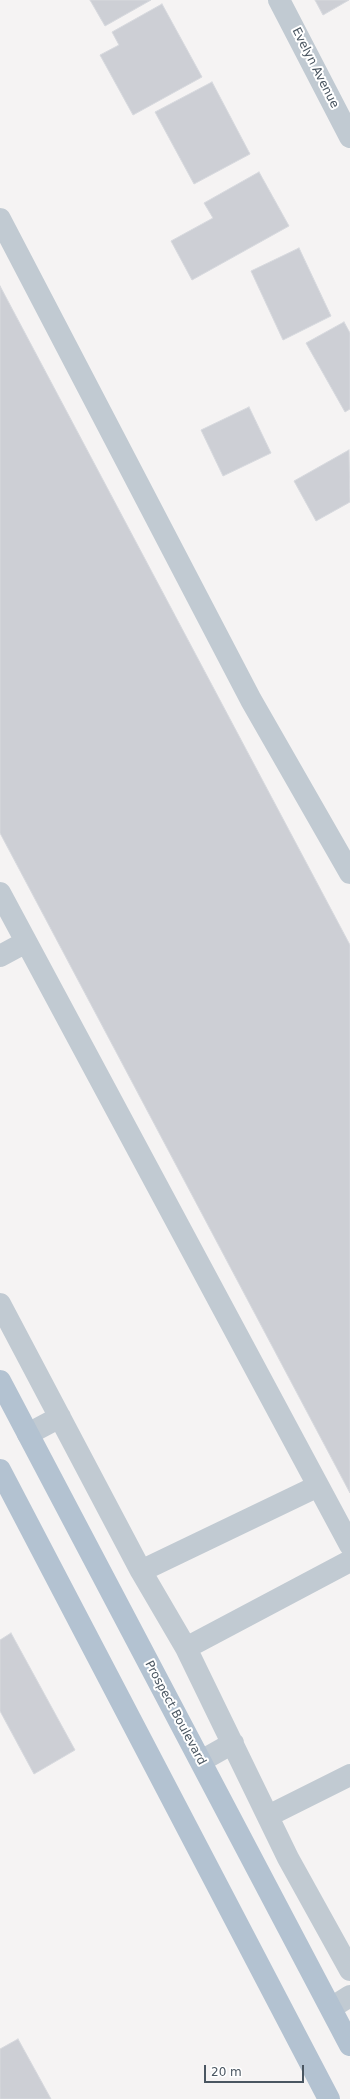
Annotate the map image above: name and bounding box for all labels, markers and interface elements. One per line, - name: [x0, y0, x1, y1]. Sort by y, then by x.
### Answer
- street label: Evelyn Avenue: [288, 25, 342, 111]
- street label: Prospect Boulevard: [141, 1658, 209, 1768]
- scale bar: [206, 2057, 306, 2083]
- text: 20 m: [211, 2065, 242, 2079]

